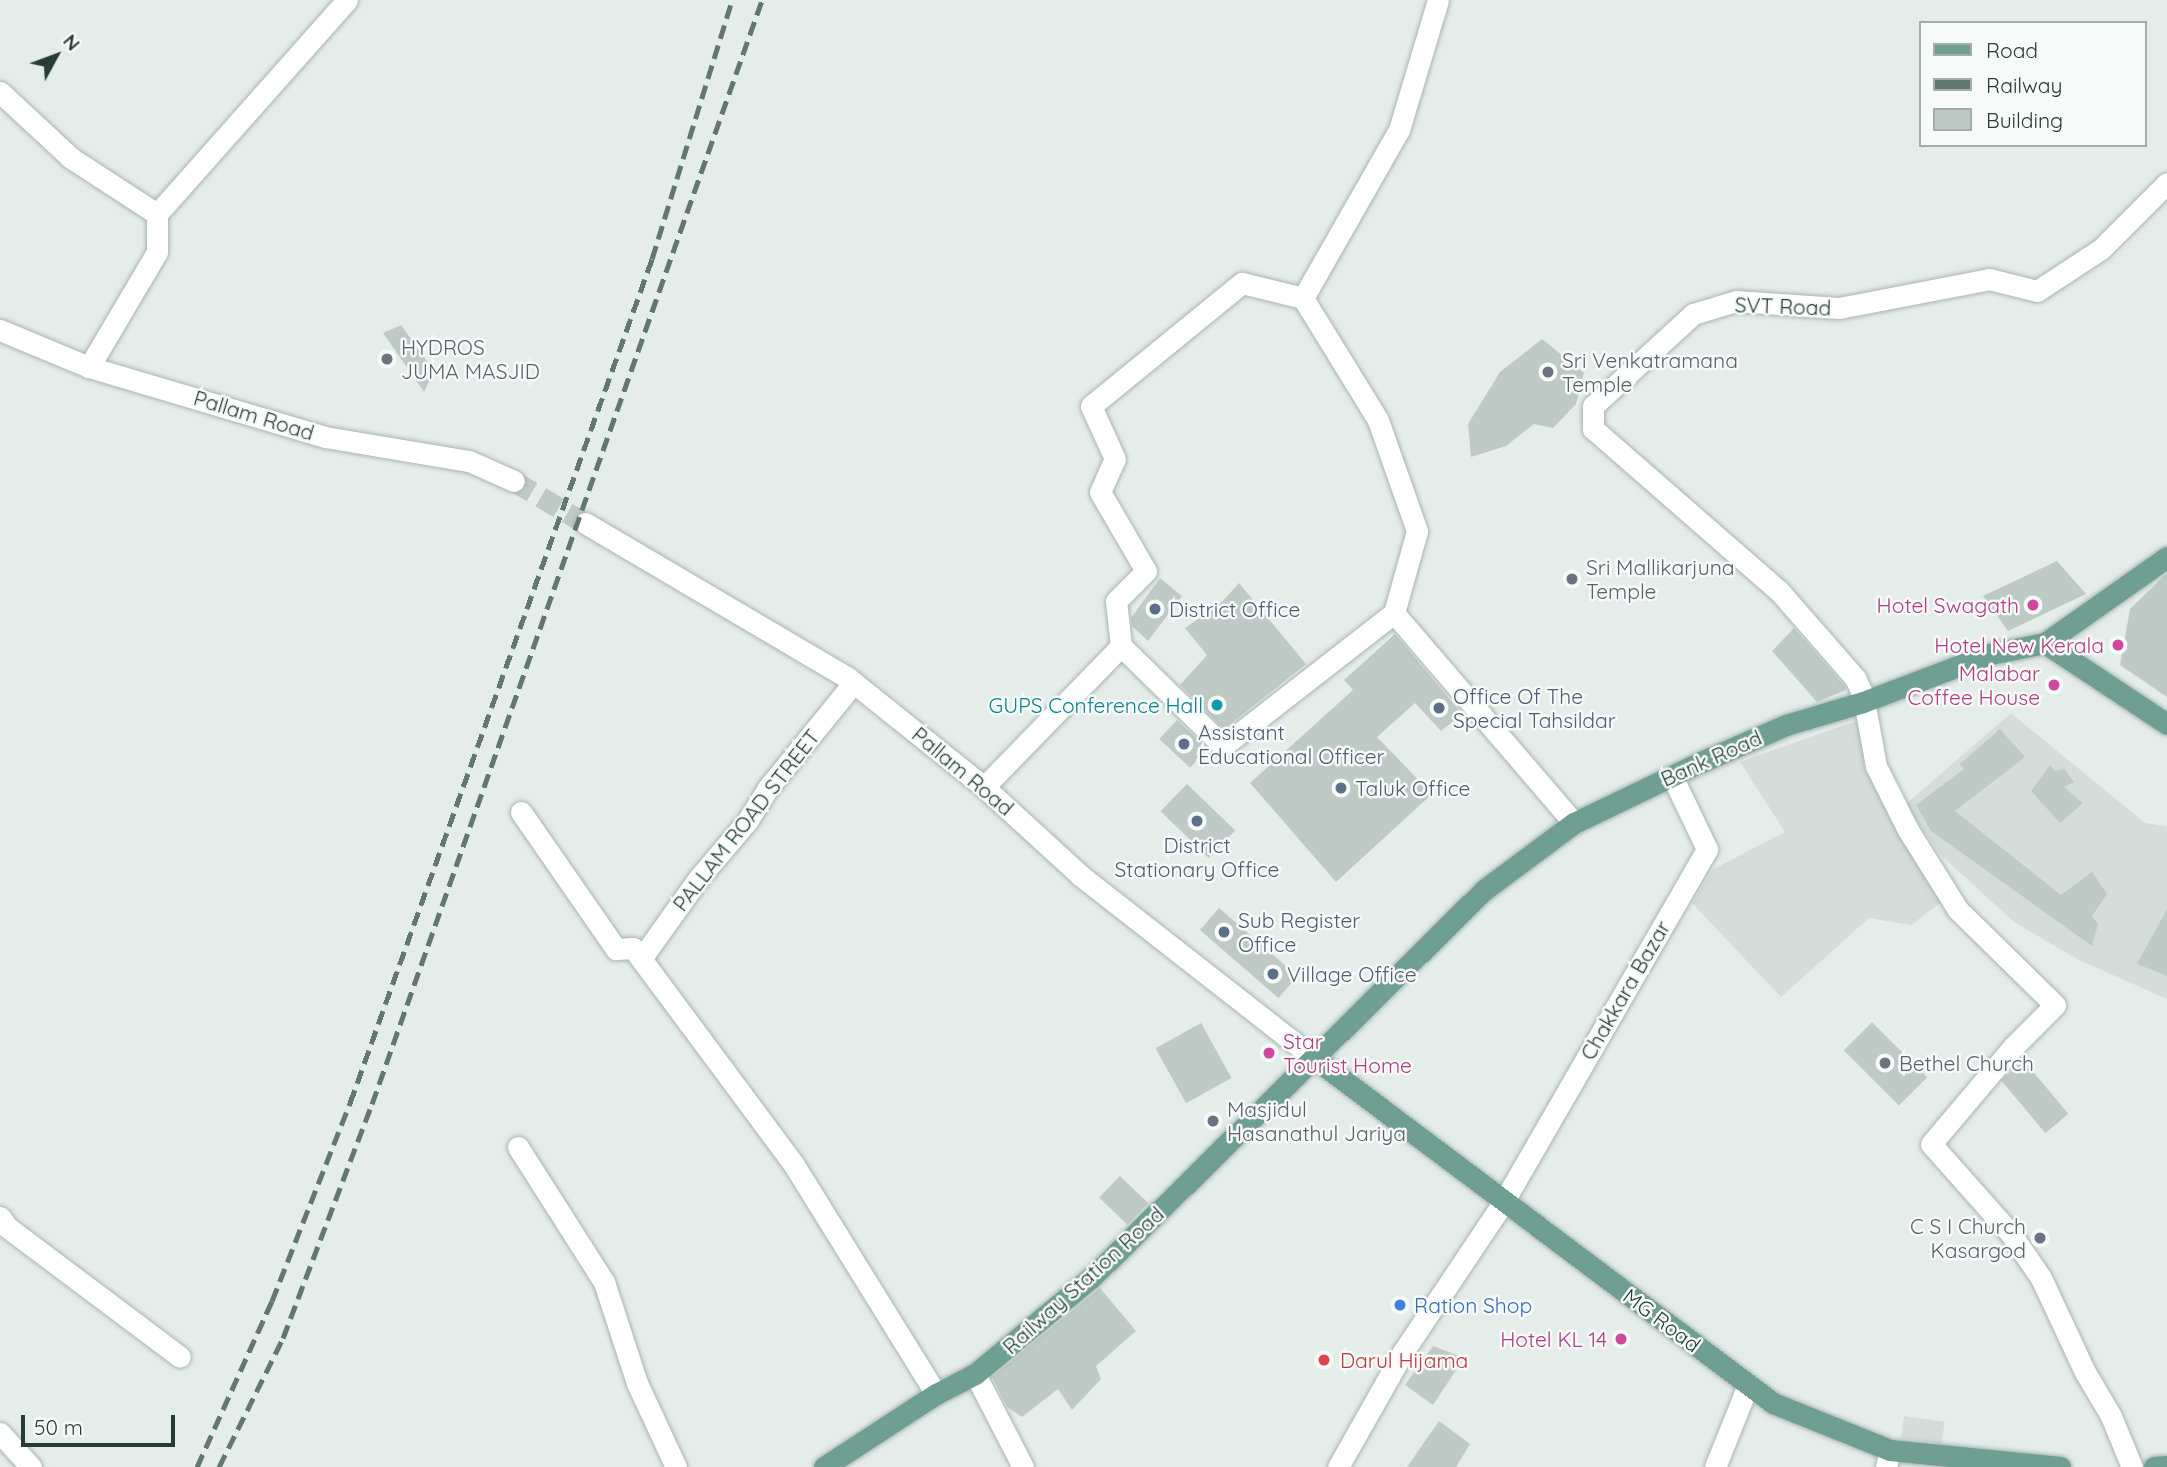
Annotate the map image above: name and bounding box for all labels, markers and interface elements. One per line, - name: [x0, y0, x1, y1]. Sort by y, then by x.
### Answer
- north arrow: [21, 21, 91, 91]
- legend: [1918, 21, 2146, 147]
- text: N: [58, 29, 85, 55]
- text: Road: [1986, 37, 2038, 63]
- text: Railway: [1986, 72, 2062, 98]
- text: Building: [1986, 107, 2063, 133]
- street label: SVT Road: [1734, 292, 1832, 320]
- place label: HYDROS JUMA MASJID: [401, 334, 540, 384]
- place label: Sri Venkatramana Temple: [1562, 347, 1738, 397]
- marker: HYDROS JUMA MASJID: [379, 351, 395, 367]
- marker: Sri Venkatramana Temple: [1540, 364, 1556, 380]
- street label: Pallam Road: [191, 385, 317, 445]
- place label: Sri Mallikarjuna Temple: [1586, 554, 1735, 604]
- marker: Sri Mallikarjuna Temple: [1564, 571, 1580, 587]
- place label: Hotel Swagath: [1877, 592, 2019, 618]
- place label: District Office: [1169, 596, 1300, 622]
- marker: Hotel Swagath: [2025, 597, 2041, 613]
- marker: District Office: [1147, 601, 1163, 617]
- place label: Hotel New Kerala: [1934, 632, 2104, 658]
- marker: Hotel New Kerala: [2110, 637, 2126, 653]
- place label: Malabar Coffee House: [1908, 660, 2040, 710]
- marker: Malabar Coffee House: [2046, 677, 2062, 693]
- place label: Office Of The Special Tahsildar: [1453, 683, 1616, 733]
- place label: GUPS Conference Hall: [989, 692, 1203, 718]
- marker: GUPS Conference Hall: [1209, 697, 1225, 713]
- marker: Office Of The Special Tahsildar: [1431, 700, 1447, 716]
- place label: Assistant Educational Officer: [1198, 719, 1385, 769]
- street label: Pallam Road: [907, 721, 1019, 821]
- street label: PALLAM ROAD STREET: [667, 724, 825, 916]
- street label: Bank Road: [1657, 725, 1765, 791]
- marker: Assistant Educational Officer: [1176, 736, 1192, 752]
- place label: Taluk Office: [1355, 775, 1470, 801]
- marker: Taluk Office: [1333, 780, 1349, 796]
- marker: District Stationary Office: [1189, 813, 1205, 829]
- place label: District Stationary Office: [1115, 832, 1279, 882]
- place label: Sub Register Office: [1238, 907, 1360, 957]
- street label: Chakkara Bazar: [1575, 916, 1675, 1064]
- marker: Sub Register Office: [1216, 924, 1232, 940]
- place label: Village Office: [1287, 961, 1417, 987]
- marker: Village Office: [1265, 966, 1281, 982]
- place label: Star Tourist Home: [1283, 1028, 1412, 1078]
- marker: Star Tourist Home: [1261, 1045, 1277, 1061]
- place label: Bethel Church: [1899, 1050, 2034, 1076]
- marker: Bethel Church: [1877, 1055, 1893, 1071]
- place label: Masjidul Hasanathul Jariya: [1227, 1096, 1406, 1146]
- marker: Masjidul Hasanathul Jariya: [1205, 1113, 1221, 1129]
- street label: Railway Station Road: [997, 1201, 1169, 1359]
- place label: C S I Church Kasargod: [1910, 1213, 2026, 1263]
- marker: C S I Church Kasargod: [2032, 1230, 2048, 1246]
- street label: MG Road: [1619, 1283, 1705, 1357]
- place label: Ration Shop: [1414, 1292, 1532, 1318]
- marker: Ration Shop: [1392, 1297, 1408, 1313]
- place label: Hotel KL 14: [1500, 1326, 1607, 1352]
- marker: Hotel KL 14: [1613, 1331, 1629, 1347]
- place label: Darul Hijama: [1340, 1347, 1468, 1373]
- marker: Darul Hijama: [1314, 1350, 1334, 1370]
- scale bar: [24, 1400, 178, 1444]
- text: 50 m: [34, 1414, 83, 1440]

